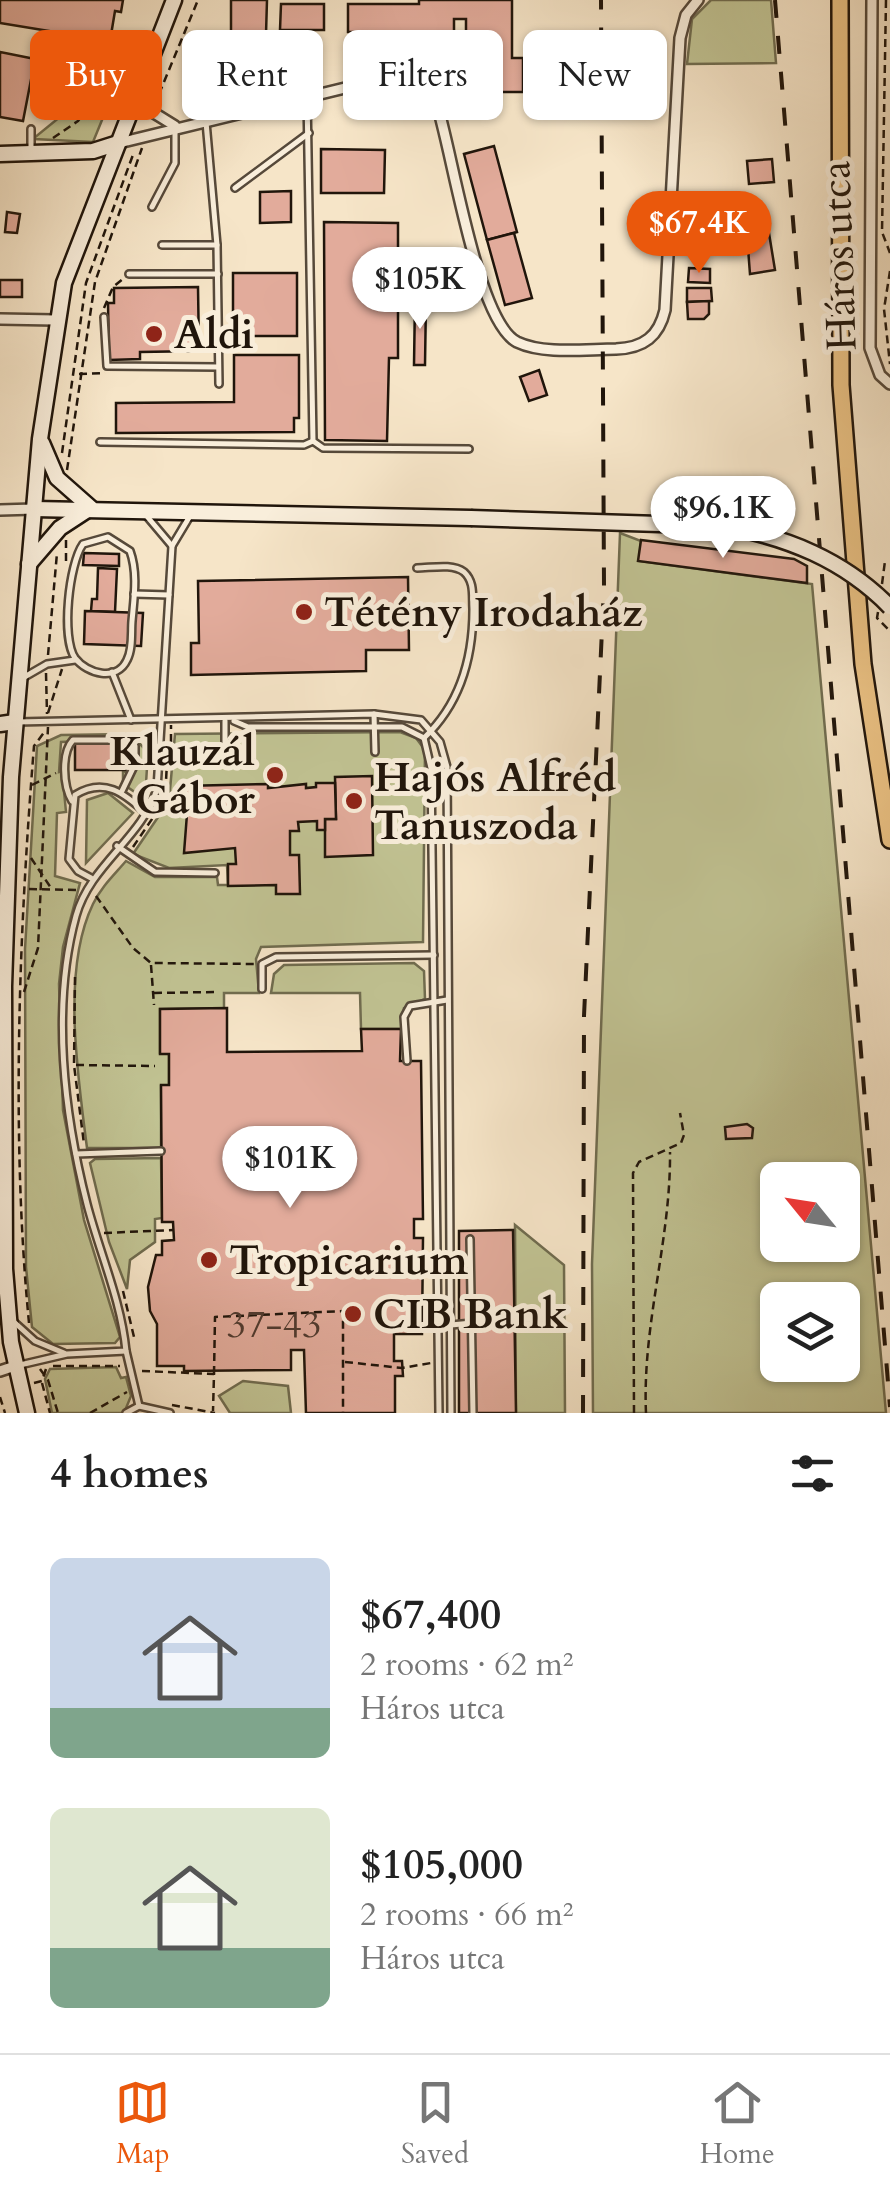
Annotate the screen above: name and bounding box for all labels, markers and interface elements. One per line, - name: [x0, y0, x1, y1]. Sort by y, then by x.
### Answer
- chip: Buy: [30, 30, 162, 120]
- chip: Rent: [182, 30, 323, 120]
- chip: Filters: [343, 30, 503, 120]
- chip: New: [523, 30, 667, 120]
- street label: Háros utca: [807, 160, 871, 352]
- pin: $67.4K: [618, 191, 780, 276]
- text: $67.4K: [649, 201, 749, 245]
- pin: $105K: [350, 247, 490, 332]
- text: $105K: [374, 257, 466, 301]
- place label: Aldi: [174, 306, 254, 363]
- marker: Aldi: [143, 323, 165, 345]
- pin: $96.1K: [642, 476, 804, 561]
- text: $96.1K: [673, 486, 773, 530]
- place label: Tétény Irodaház: [324, 584, 643, 641]
- marker: Tétény Irodaház: [293, 601, 315, 623]
- place label: Klauzál Gábor: [110, 723, 255, 828]
- place label: Hajós Alfréd Tanuszoda: [374, 749, 616, 854]
- marker: Klauzál Gábor: [264, 764, 286, 786]
- marker: Hajós Alfréd Tanuszoda: [343, 790, 365, 812]
- pin: $101K: [220, 1126, 360, 1211]
- text: $101K: [244, 1136, 336, 1180]
- north arrow: [760, 1162, 860, 1262]
- map controls: [760, 1162, 860, 1382]
- place label: Tropicarium: [229, 1232, 468, 1289]
- marker: Tropicarium: [198, 1249, 220, 1271]
- button: layers: [760, 1282, 860, 1382]
- place label: CIB Bank: [373, 1286, 568, 1343]
- house number: 37-43: [227, 1299, 321, 1351]
- marker: CIB Bank: [342, 1303, 364, 1325]
- text: 4 homes: [50, 1445, 208, 1502]
- icon: filters: [785, 1446, 840, 1501]
- text: $67,400: [360, 1586, 501, 1643]
- icon: home: [130, 1598, 250, 1718]
- text: 2 rooms · 62 m²: [360, 1643, 573, 1687]
- text: Háros utca: [360, 1687, 505, 1731]
- text: $105,000: [360, 1836, 523, 1893]
- icon: home: [130, 1848, 250, 1968]
- text: 2 rooms · 66 m²: [360, 1893, 573, 1937]
- text: Háros utca: [360, 1937, 505, 1981]
- tab: Map: [115, 2075, 170, 2173]
- tab: Saved: [401, 2075, 469, 2173]
- tab: Home: [700, 2075, 775, 2173]

